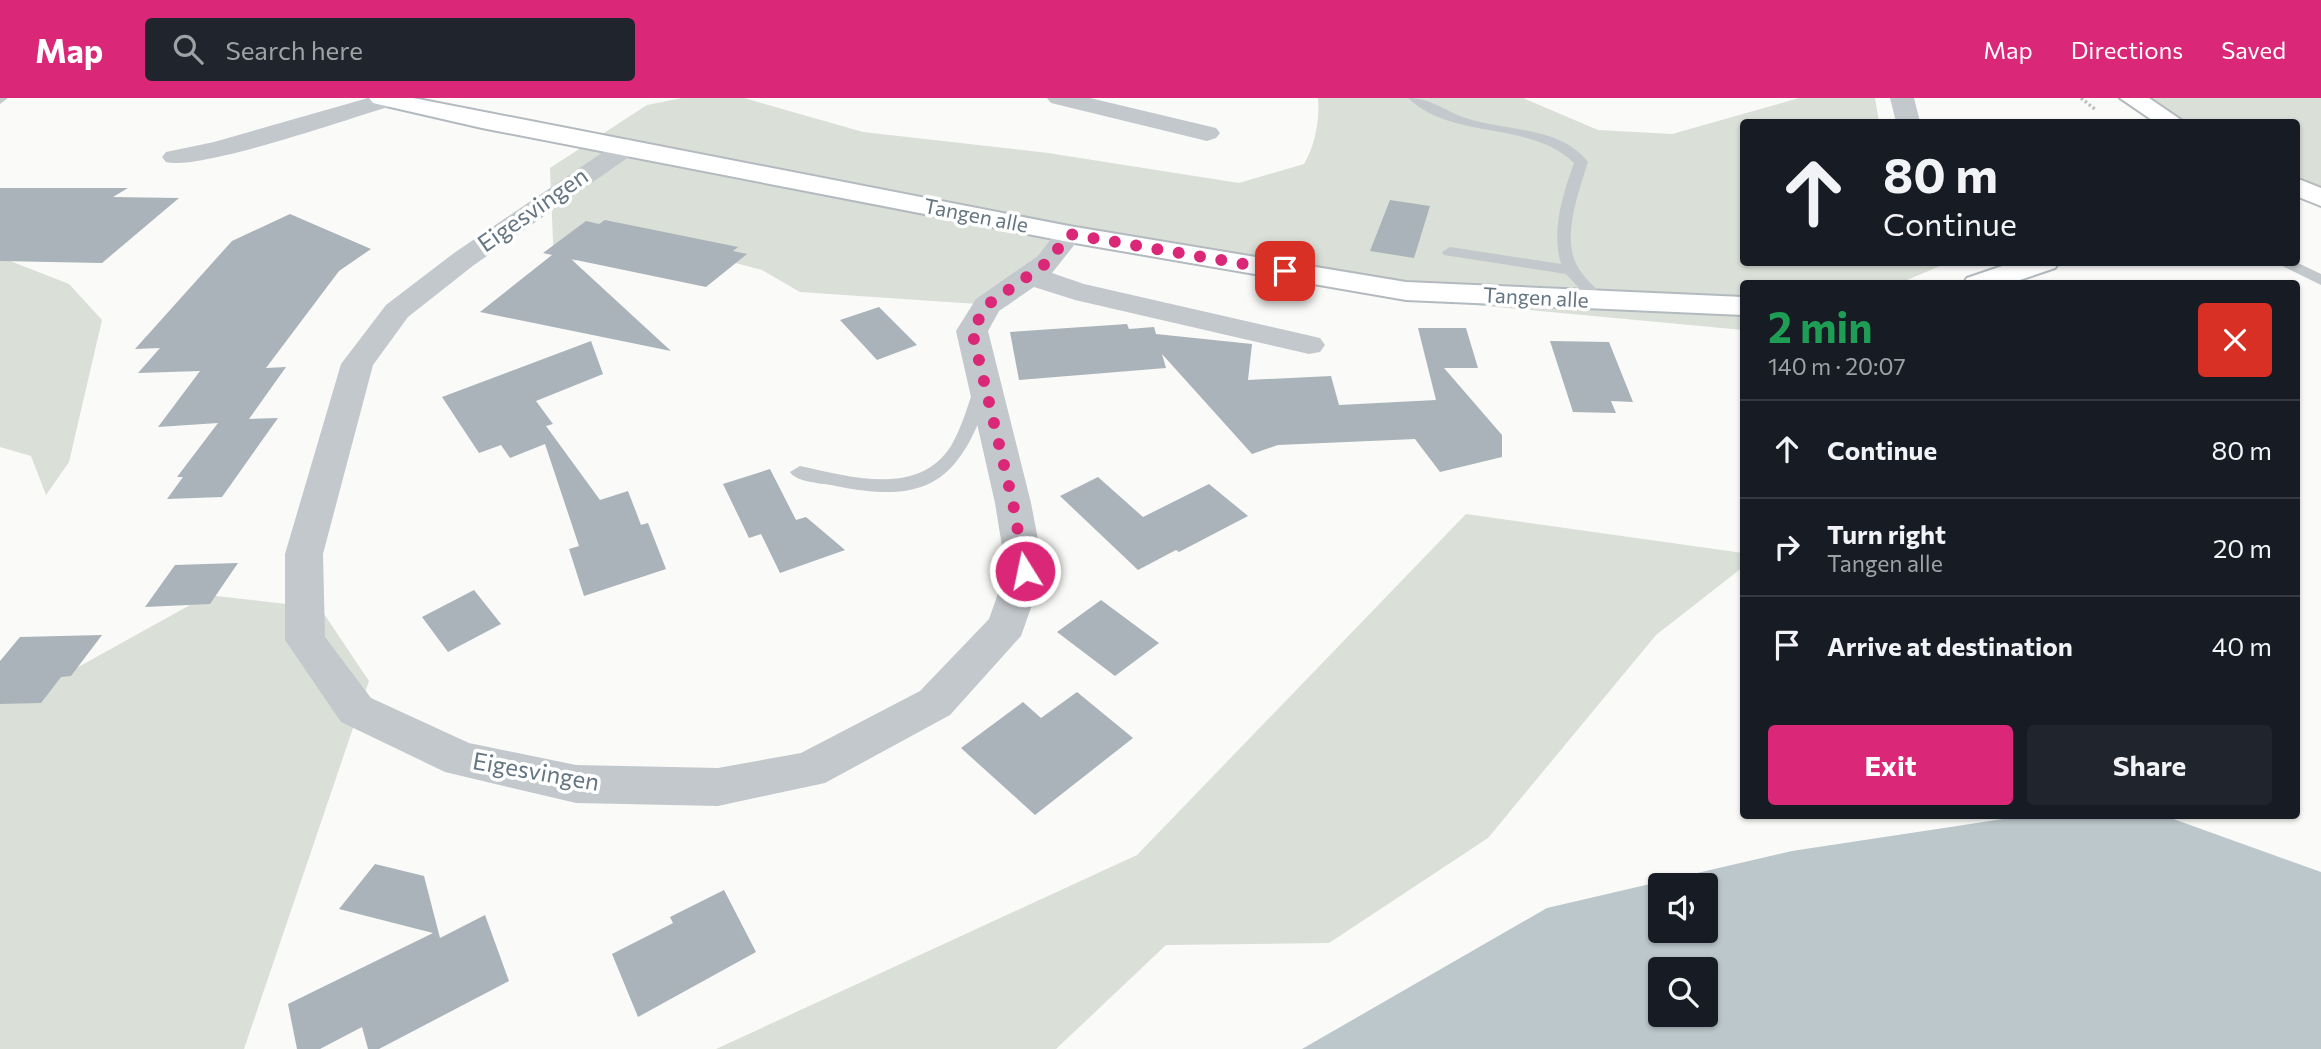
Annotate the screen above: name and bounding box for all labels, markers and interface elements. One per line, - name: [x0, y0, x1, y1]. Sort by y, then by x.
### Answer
- search box: [145, 18, 635, 81]
- text: Map: [35, 29, 103, 70]
- icon: search: [169, 30, 207, 68]
- text: Search here: [225, 34, 363, 65]
- text: Map: [1983, 35, 2033, 64]
- text: Directions: [2071, 35, 2183, 64]
- text: Saved: [2221, 35, 2286, 64]
- text: 80 m: [1883, 143, 1998, 203]
- icon: ahead: [1768, 147, 1859, 238]
- street label: Eigesvingen: [471, 160, 593, 257]
- street label: Tangen alle: [922, 192, 1031, 237]
- text: Continue: [1883, 203, 2017, 243]
- pin: [1255, 241, 1315, 301]
- icon: arrive: [1266, 252, 1304, 290]
- street label: Tangen alle: [1483, 281, 1590, 312]
- text: 2 min: [1768, 300, 1873, 352]
- button: close: [2198, 303, 2272, 377]
- text: 140 m · 20:07: [1768, 352, 1906, 380]
- icon: ahead: [1768, 430, 1806, 468]
- text: Continue: [1827, 434, 1937, 465]
- text: 80 m: [2212, 434, 2272, 465]
- text: Turn right: [1827, 518, 1946, 549]
- icon: right: [1768, 528, 1806, 566]
- text: 20 m: [2213, 532, 2272, 563]
- position arrow: [988, 534, 1062, 608]
- text: Tangen alle: [1827, 549, 1943, 577]
- icon: arrive: [1768, 626, 1806, 664]
- text: Arrive at destination: [1827, 630, 2073, 661]
- text: 40 m: [2212, 630, 2272, 661]
- button: Exit: [1768, 725, 2013, 805]
- button: Share: [2027, 725, 2272, 805]
- street label: Eigesvingen: [471, 745, 602, 796]
- map controls: [1648, 873, 1718, 1027]
- button: sound: [1648, 873, 1718, 943]
- button: search: [1648, 957, 1718, 1027]

